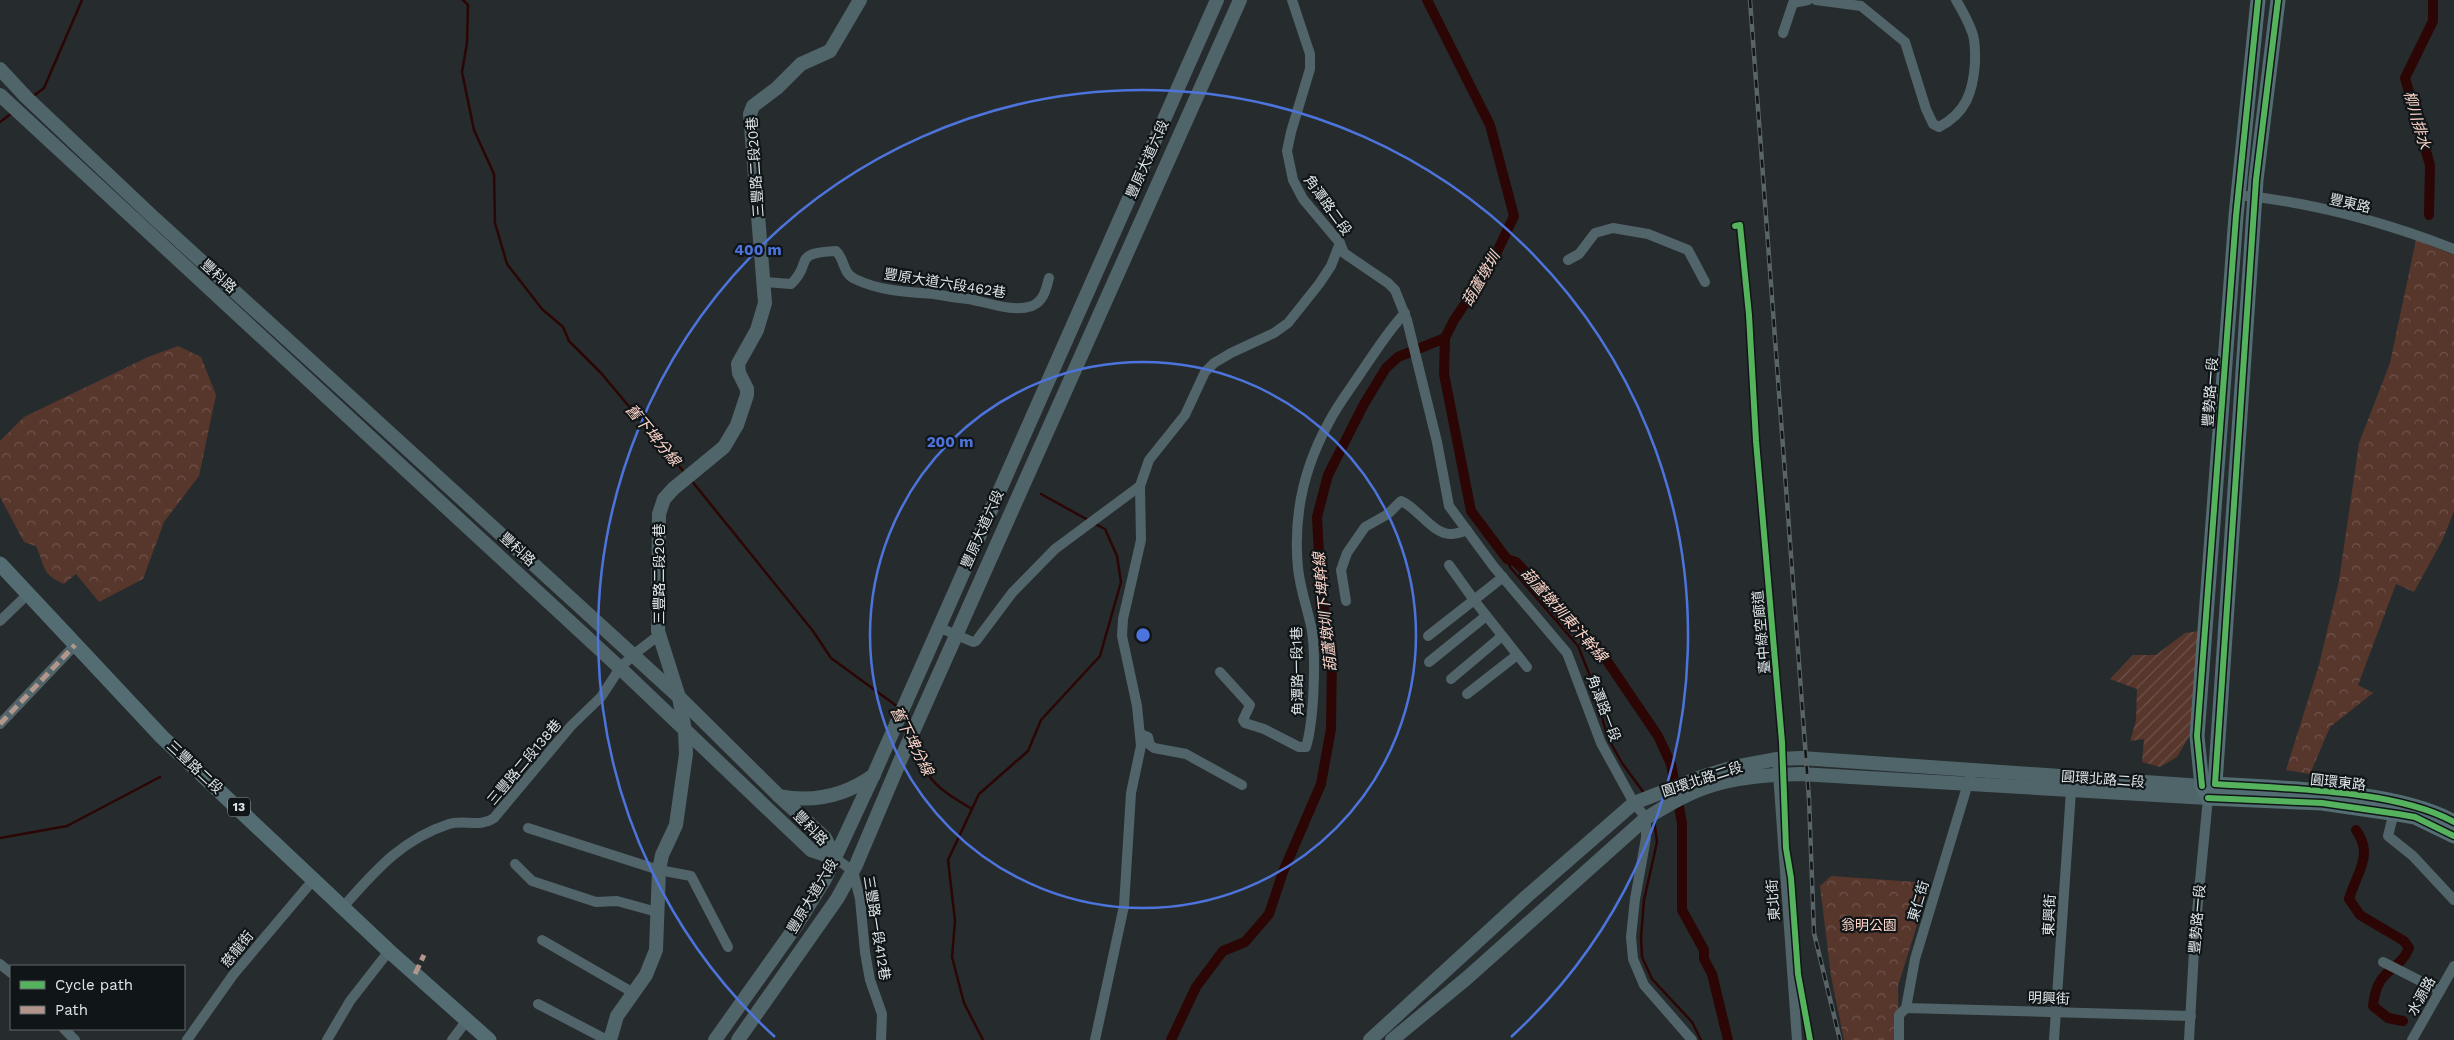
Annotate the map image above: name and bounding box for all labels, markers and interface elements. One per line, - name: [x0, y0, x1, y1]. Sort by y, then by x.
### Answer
- water label: 柳川排水: [2400, 89, 2434, 152]
- street label: 三豐路二段20巷: [744, 116, 766, 218]
- street label: 豐原大道六段: [1123, 117, 1171, 201]
- street label: 角潭路二段: [1301, 172, 1355, 238]
- street label: 豐東路: [2328, 190, 2372, 216]
- text: 400 m: [734, 241, 782, 259]
- water label: 葫蘆墩圳: [1458, 247, 1505, 309]
- street label: 豐科路: [198, 256, 240, 296]
- street label: 豐原大道六段462巷: [883, 265, 1007, 301]
- street label: 豐勢路一段: [2200, 357, 2220, 427]
- water label: 舊下埤分線: [622, 400, 685, 471]
- text: 200 m: [927, 433, 973, 451]
- street label: 豐原大道六段: [958, 487, 1006, 571]
- street label: 三豐路二段20巷: [651, 524, 667, 624]
- street label: 豐科路: [497, 529, 539, 569]
- water label: 葫蘆墩圳下埤幹線: [1310, 549, 1340, 673]
- water label: 葫蘆墩圳東汴幹線: [1517, 564, 1612, 667]
- street label: 臺中綠空廊道: [1749, 589, 1773, 675]
- centre of rings: [1134, 626, 1152, 644]
- street label: 角潭路一段1巷: [1288, 626, 1306, 716]
- street label: 角潭路一段: [1584, 672, 1624, 744]
- water label: 舊下埤分線: [887, 703, 938, 780]
- street label: 三豐路二段138巷: [484, 716, 564, 808]
- street label: 三豐路二段: [164, 737, 226, 797]
- street label: 圓環北路二段: [1660, 758, 1744, 800]
- street label: 圓環北路二段: [2061, 768, 2145, 790]
- street label: 圓環東路: [2309, 771, 2367, 793]
- road number: 13: [228, 798, 250, 816]
- street label: 豐科路: [791, 807, 831, 849]
- street label: 豐原大道六段: [784, 856, 840, 936]
- street label: 三豐路一段412巷: [861, 874, 893, 982]
- street label: 東北街: [1764, 878, 1782, 922]
- street label: 東仁街: [1904, 879, 1932, 923]
- street label: 豐勢路一段: [2186, 883, 2208, 955]
- street label: 東興街: [2040, 894, 2058, 936]
- park label: 翁明公園: [1841, 917, 1897, 933]
- street label: 慈龍街: [218, 928, 256, 970]
- legend: [10, 965, 185, 1030]
- street label: 水源路: [2404, 974, 2438, 1018]
- text: Cycle path: [55, 976, 133, 994]
- street label: 明興街: [2028, 989, 2070, 1007]
- text: Path: [55, 1001, 88, 1019]

